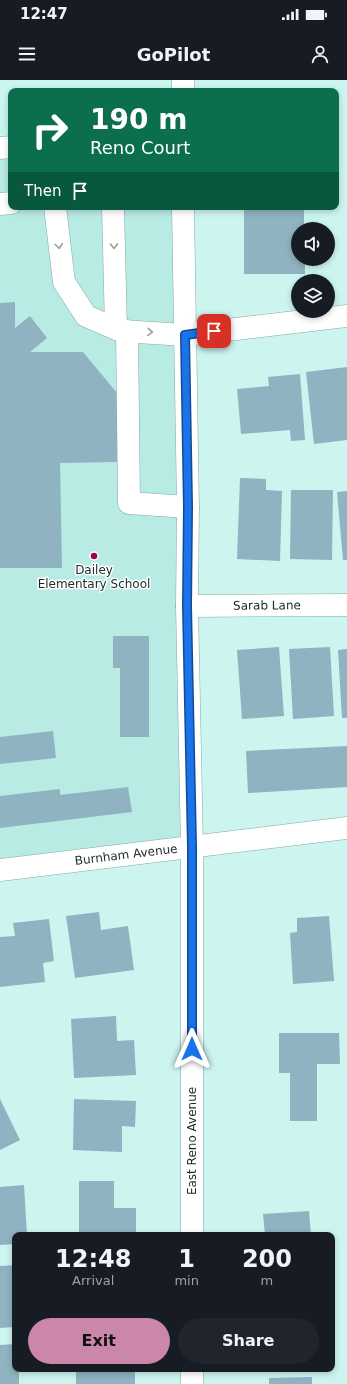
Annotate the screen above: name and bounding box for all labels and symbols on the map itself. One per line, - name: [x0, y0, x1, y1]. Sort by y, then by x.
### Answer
- one-way arrow: [55, 243, 64, 249]
- one-way arrow: [110, 243, 118, 249]
- pin: [197, 314, 231, 348]
- one-way arrow: [147, 328, 153, 337]
- marker: Dailey Elementary School: [89, 551, 99, 561]
- place label: Dailey Elementary School: [38, 563, 150, 591]
- street label: Sarab Lane: [233, 598, 301, 613]
- street label: Burnham Avenue: [74, 842, 178, 868]
- position arrow: [171, 1028, 213, 1070]
- street label: East Reno Avenue: [185, 1087, 199, 1195]

